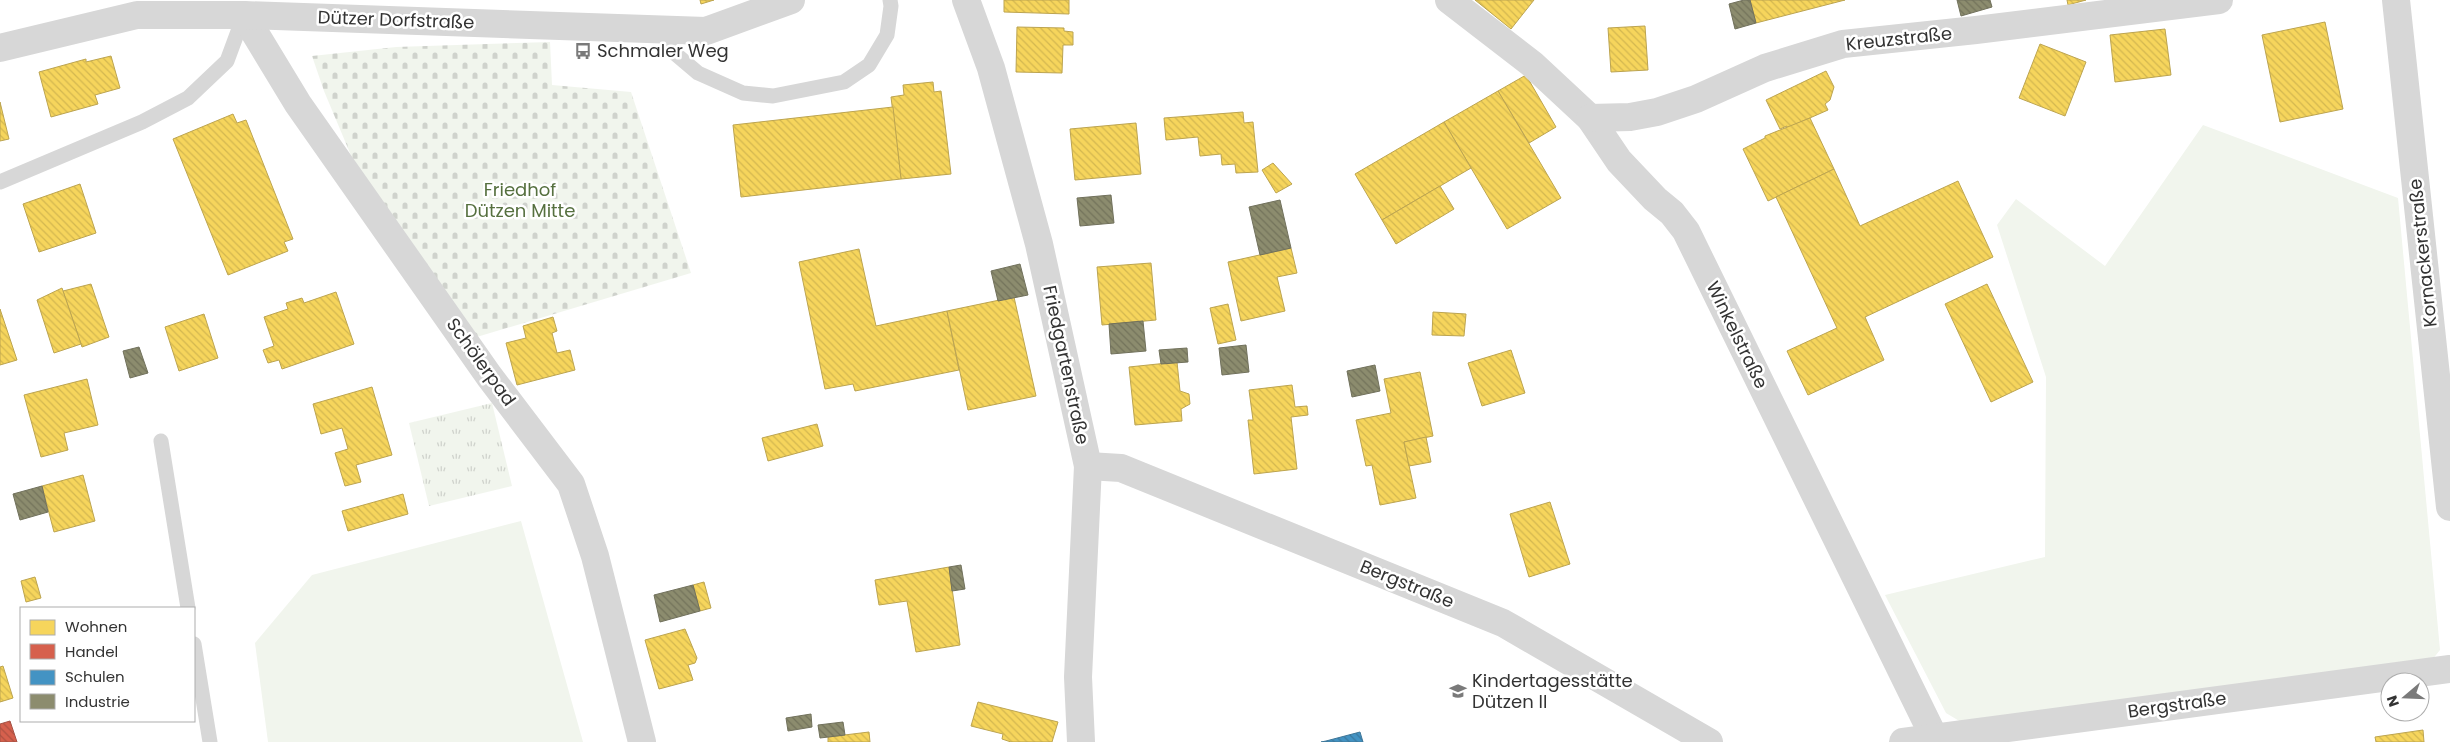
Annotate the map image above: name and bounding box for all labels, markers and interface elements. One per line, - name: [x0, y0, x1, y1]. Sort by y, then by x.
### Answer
- street label: Dützer Dorfstraße: [317, 4, 475, 35]
- street label: Kreuzstraße: [1845, 20, 1953, 57]
- place label: Schmaler Weg: [597, 38, 729, 63]
- bus stop icon: Schmaler Weg: [573, 41, 593, 61]
- park label: Friedhof Dützen Mitte: [465, 177, 575, 223]
- street label: Kornackerstraße: [2402, 178, 2443, 328]
- street label: Winkelstraße: [1701, 277, 1774, 393]
- street label: Friedgartenstraße: [1037, 283, 1096, 447]
- street label: Schölerpad: [441, 313, 522, 411]
- street label: Bergstraße: [1356, 553, 1458, 614]
- legend: [20, 607, 195, 722]
- text: Wohnen: [65, 616, 127, 637]
- text: Handel: [65, 641, 118, 662]
- text: Schulen: [65, 666, 125, 687]
- place label: Kindertagesstätte Dützen II: [1472, 668, 1633, 714]
- north arrow: [2380, 672, 2430, 722]
- school or university icon: Kindertagesstätte Dützen II: [1448, 681, 1468, 701]
- street label: Bergstraße: [2126, 685, 2228, 724]
- text: Industrie: [65, 691, 130, 712]
- text: N: [2382, 693, 2404, 709]

